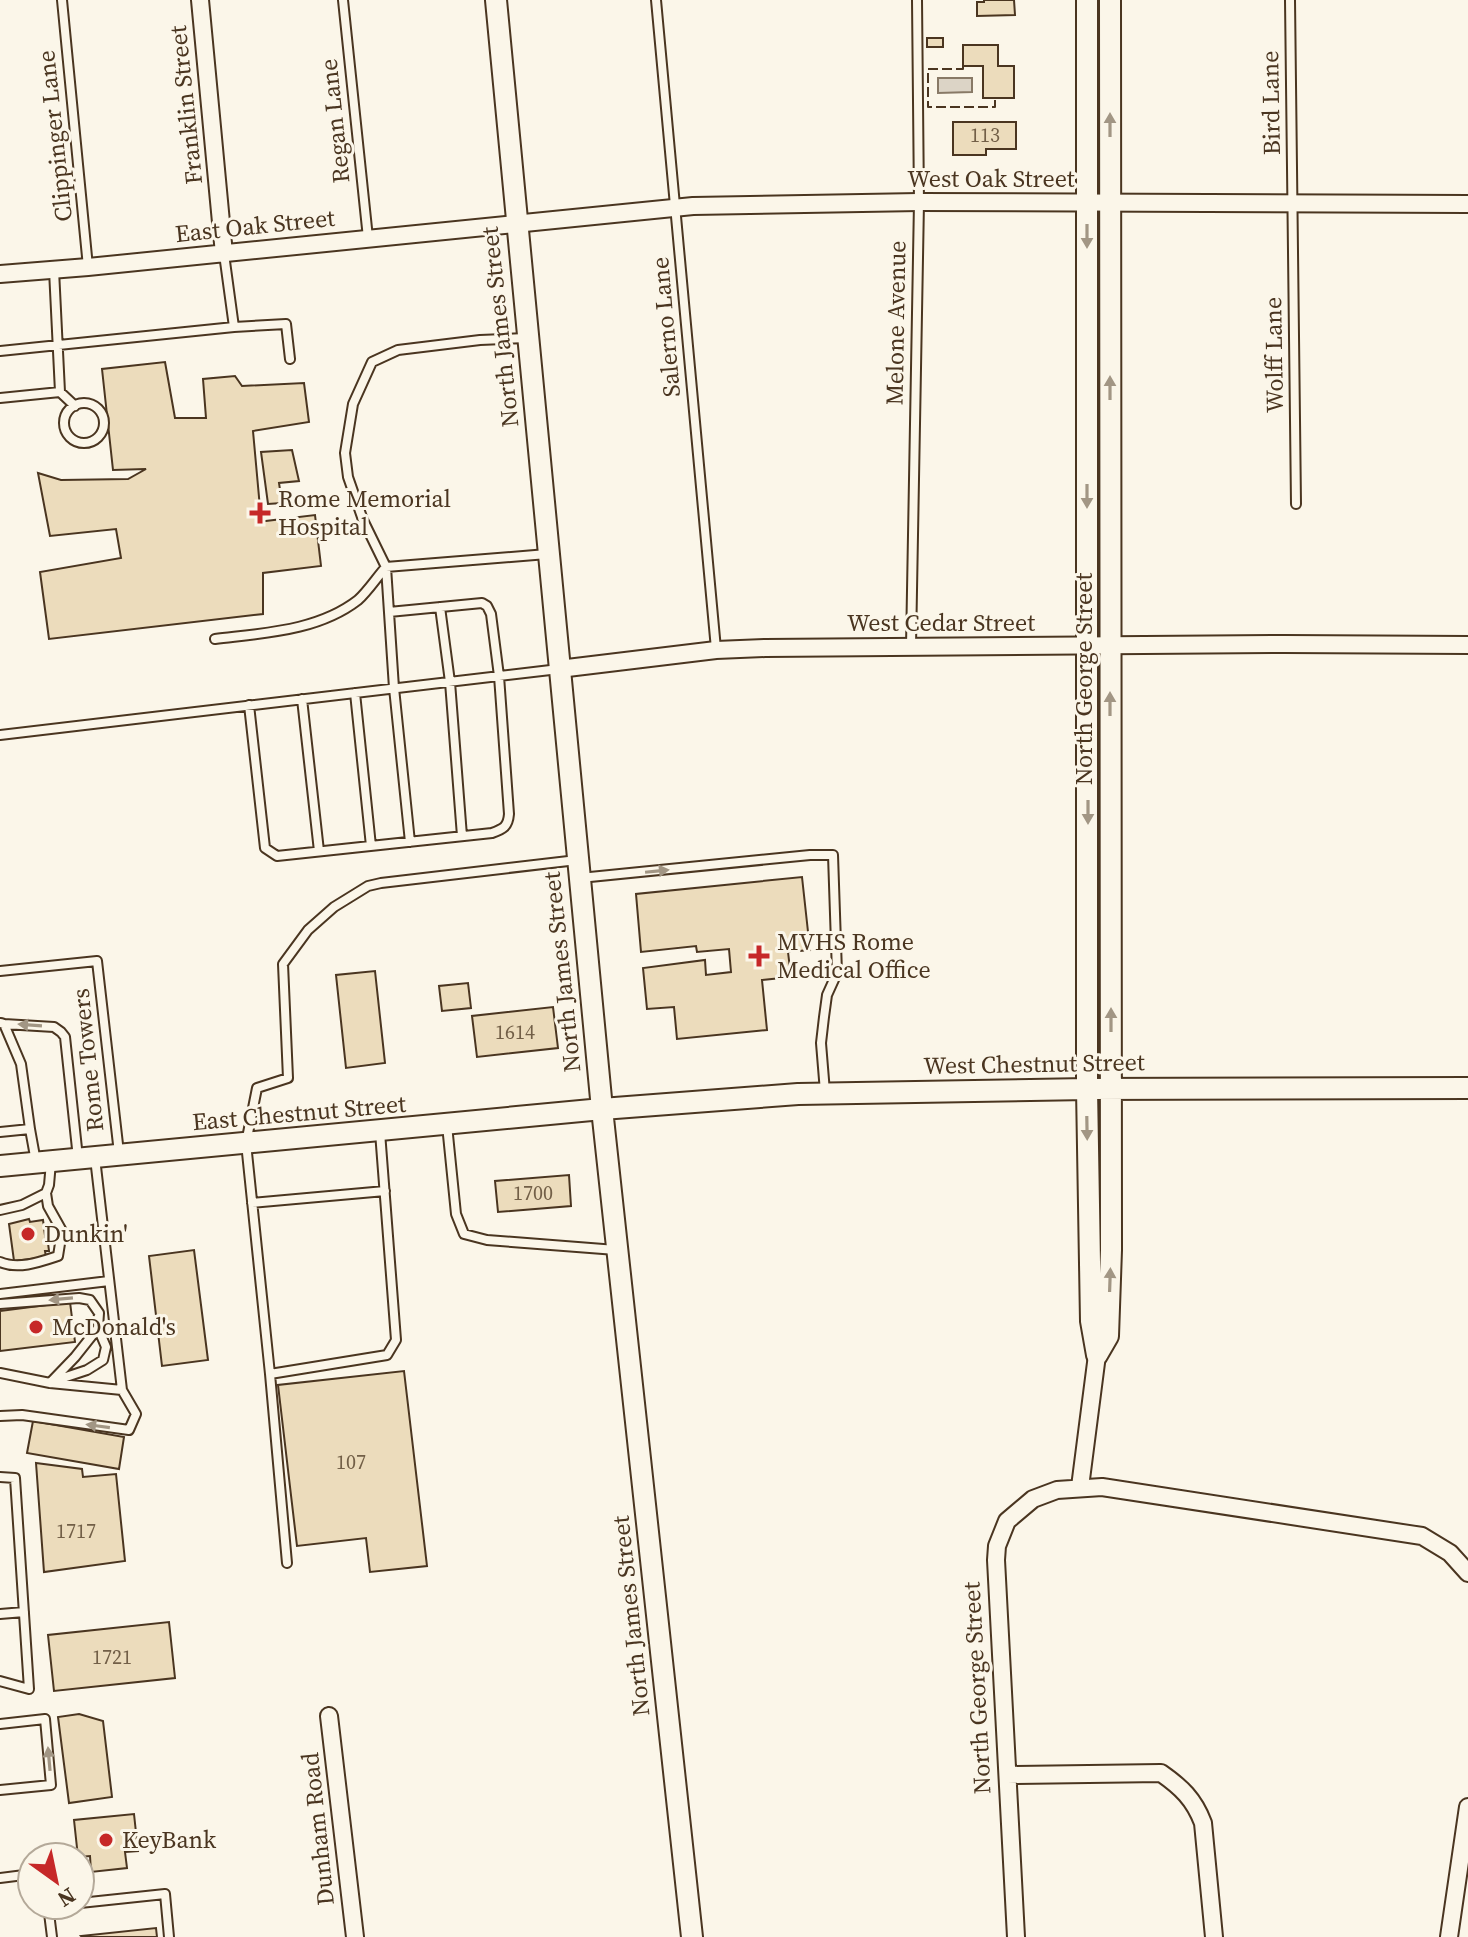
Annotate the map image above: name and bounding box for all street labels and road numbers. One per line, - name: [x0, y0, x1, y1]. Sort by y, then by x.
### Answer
- street label: Franklin Street: [161, 24, 210, 186]
- street label: Clippinger Lane: [29, 49, 80, 223]
- street label: Bird Lane: [1253, 50, 1288, 156]
- street label: Regan Lane: [312, 57, 357, 185]
- street label: West Oak Street: [907, 162, 1075, 195]
- street label: East Oak Street: [173, 201, 337, 250]
- street label: North James Street: [473, 225, 526, 429]
- street label: Melone Avenue: [878, 240, 913, 406]
- street label: Salerno Lane: [643, 256, 688, 398]
- street label: Wolff Lane: [1256, 297, 1291, 413]
- street label: North George Street: [1067, 572, 1100, 785]
- street label: West Cedar Street: [847, 606, 1035, 639]
- street label: North James Street: [535, 870, 588, 1074]
- street label: Rome Towers: [64, 987, 111, 1133]
- street label: West Chestnut Street: [923, 1045, 1145, 1082]
- street label: East Chestnut Street: [191, 1087, 407, 1138]
- street label: North James Street: [604, 1514, 657, 1718]
- street label: North George Street: [954, 1581, 999, 1795]
- street label: Dunham Road: [293, 1751, 342, 1907]

